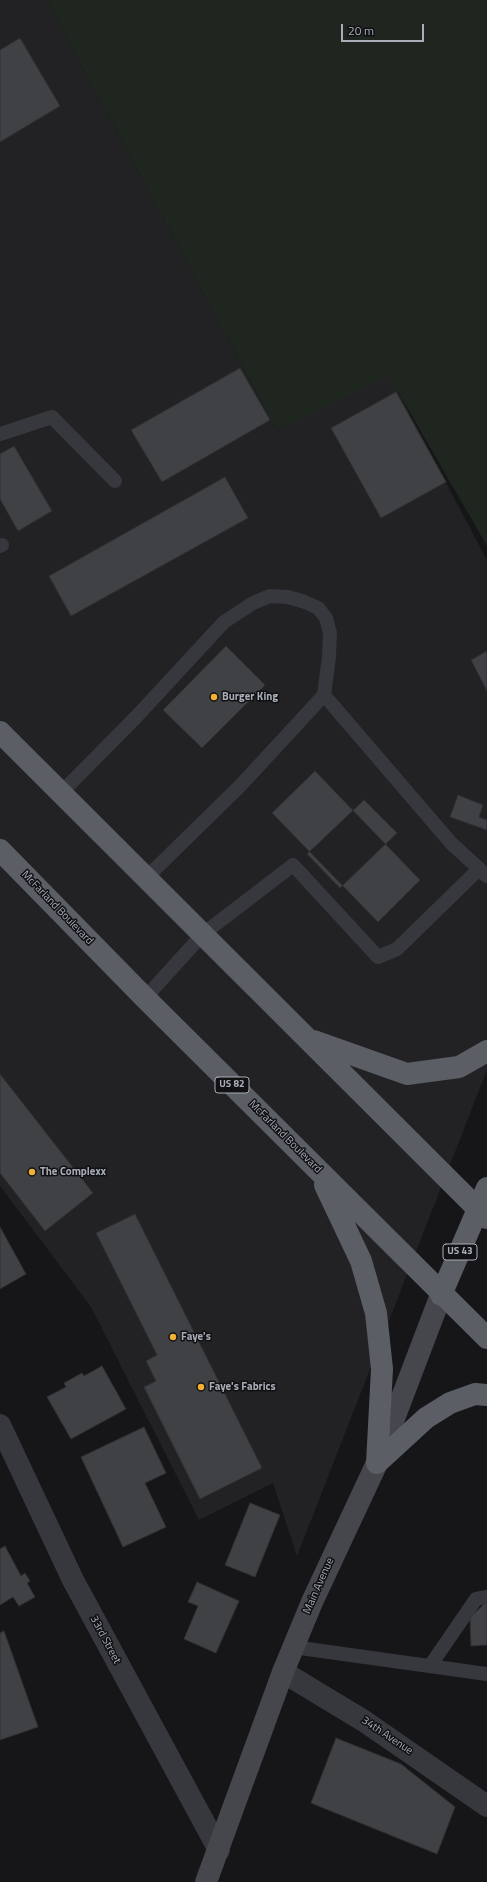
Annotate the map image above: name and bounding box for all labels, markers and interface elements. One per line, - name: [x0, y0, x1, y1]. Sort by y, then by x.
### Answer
- scale bar: [343, 16, 426, 42]
- text: 20 m: [348, 21, 374, 40]
- place label: Burger King: [222, 690, 278, 704]
- marker: Burger King: [209, 692, 219, 702]
- street label: McFarland Boulevard: [18, 868, 96, 948]
- road number: US 82: [215, 1077, 249, 1093]
- street label: McFarland Boulevard: [246, 1098, 324, 1176]
- place label: The Complexx: [40, 1165, 106, 1179]
- marker: The Complexx: [27, 1167, 37, 1177]
- road number: US 43: [443, 1244, 477, 1260]
- place label: Faye's: [181, 1330, 211, 1344]
- marker: Faye's: [168, 1332, 178, 1342]
- place label: Faye's Fabrics: [209, 1380, 276, 1394]
- marker: Faye's Fabrics: [196, 1382, 206, 1392]
- street label: Main Avenue: [301, 1556, 337, 1616]
- street label: 33rd Street: [87, 1614, 123, 1666]
- street label: 34th Avenue: [359, 1714, 415, 1758]

